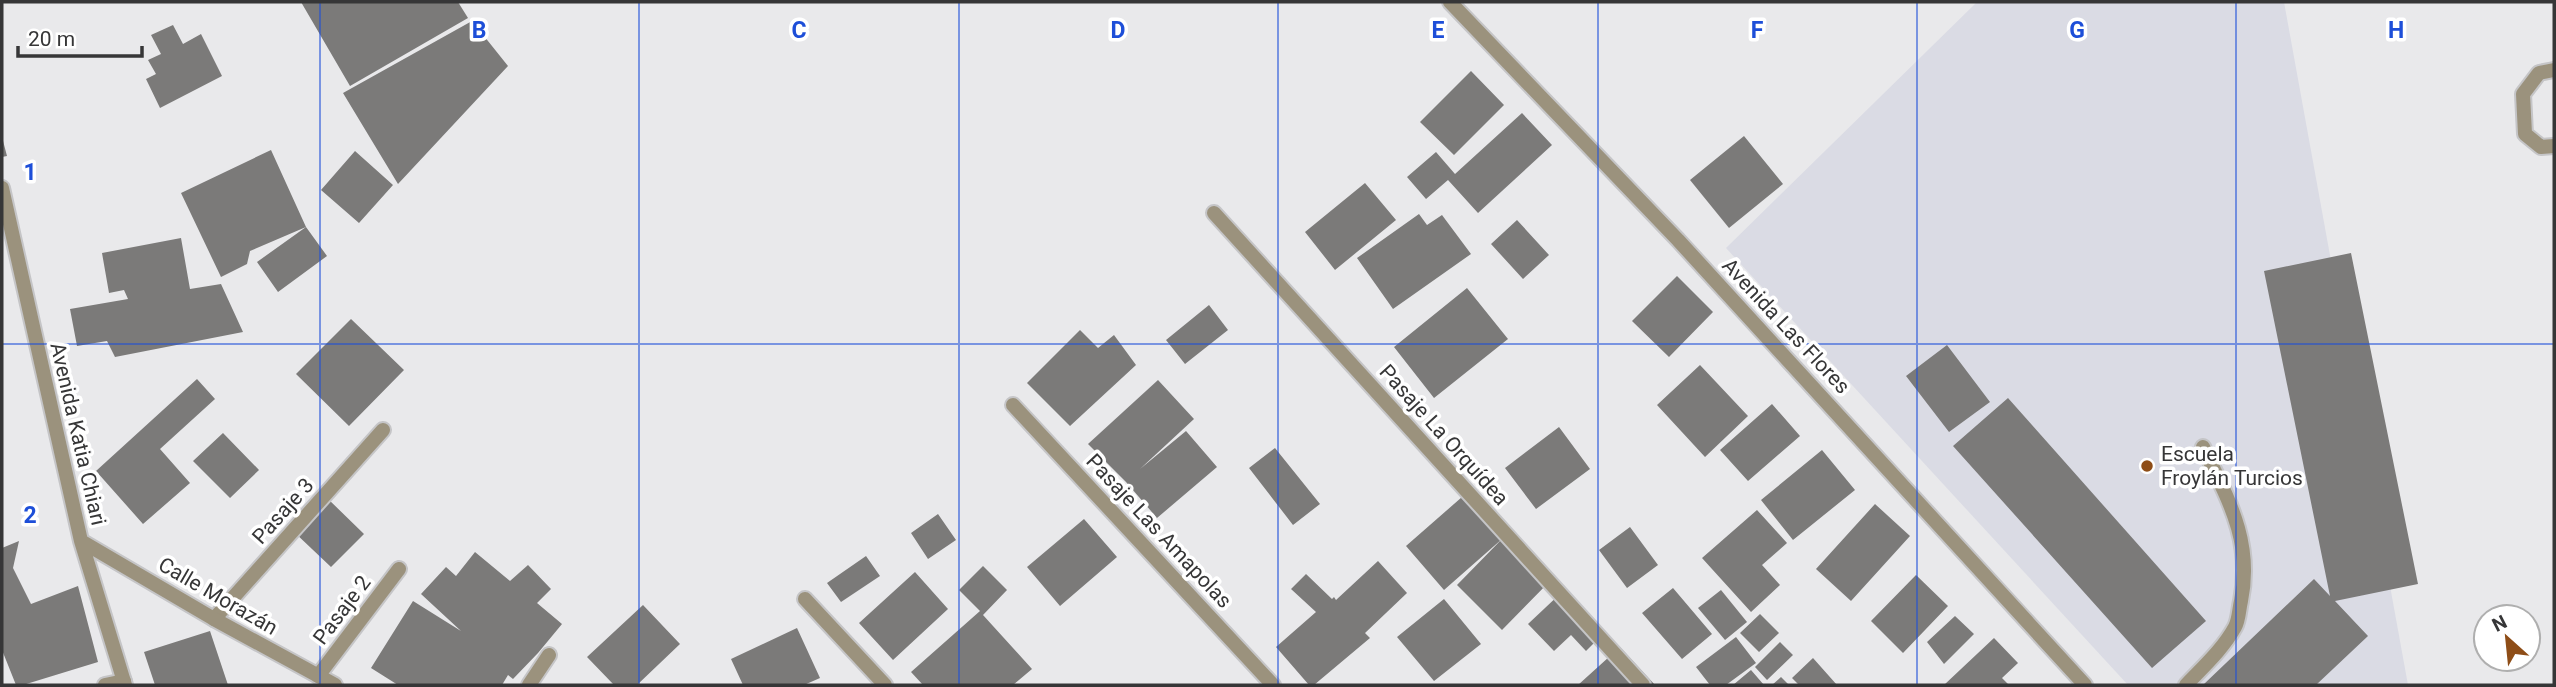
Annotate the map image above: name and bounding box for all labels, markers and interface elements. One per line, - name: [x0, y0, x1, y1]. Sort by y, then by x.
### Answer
- scale bar: [18, 14, 142, 58]
- text: B: [472, 17, 486, 44]
- text: C: [791, 17, 807, 44]
- text: D: [1111, 17, 1125, 44]
- text: E: [1432, 17, 1445, 44]
- text: F: [1751, 17, 1764, 44]
- text: G: [2069, 17, 2085, 44]
- text: H: [2388, 17, 2404, 44]
- text: 20 m: [28, 27, 75, 51]
- text: 1: [23, 159, 37, 186]
- street label: Avenida Las Flores: [1717, 253, 1855, 399]
- street label: Avenida Katia Chiari: [45, 340, 111, 528]
- street label: Pasaje La Orquídea: [1375, 360, 1513, 510]
- place label: Escuela Froylán Turcios: [2161, 442, 2303, 490]
- street label: Pasaje Las Amapolas: [1081, 449, 1237, 613]
- marker: Escuela Froylán Turcios: [2139, 458, 2155, 474]
- street label: Pasaje 3: [247, 473, 319, 549]
- text: 2: [23, 502, 37, 529]
- street label: Calle Morazán: [154, 552, 282, 640]
- street label: Pasaje 2: [308, 571, 376, 649]
- north arrow: [2472, 603, 2542, 673]
- text: N: [2488, 610, 2511, 637]

